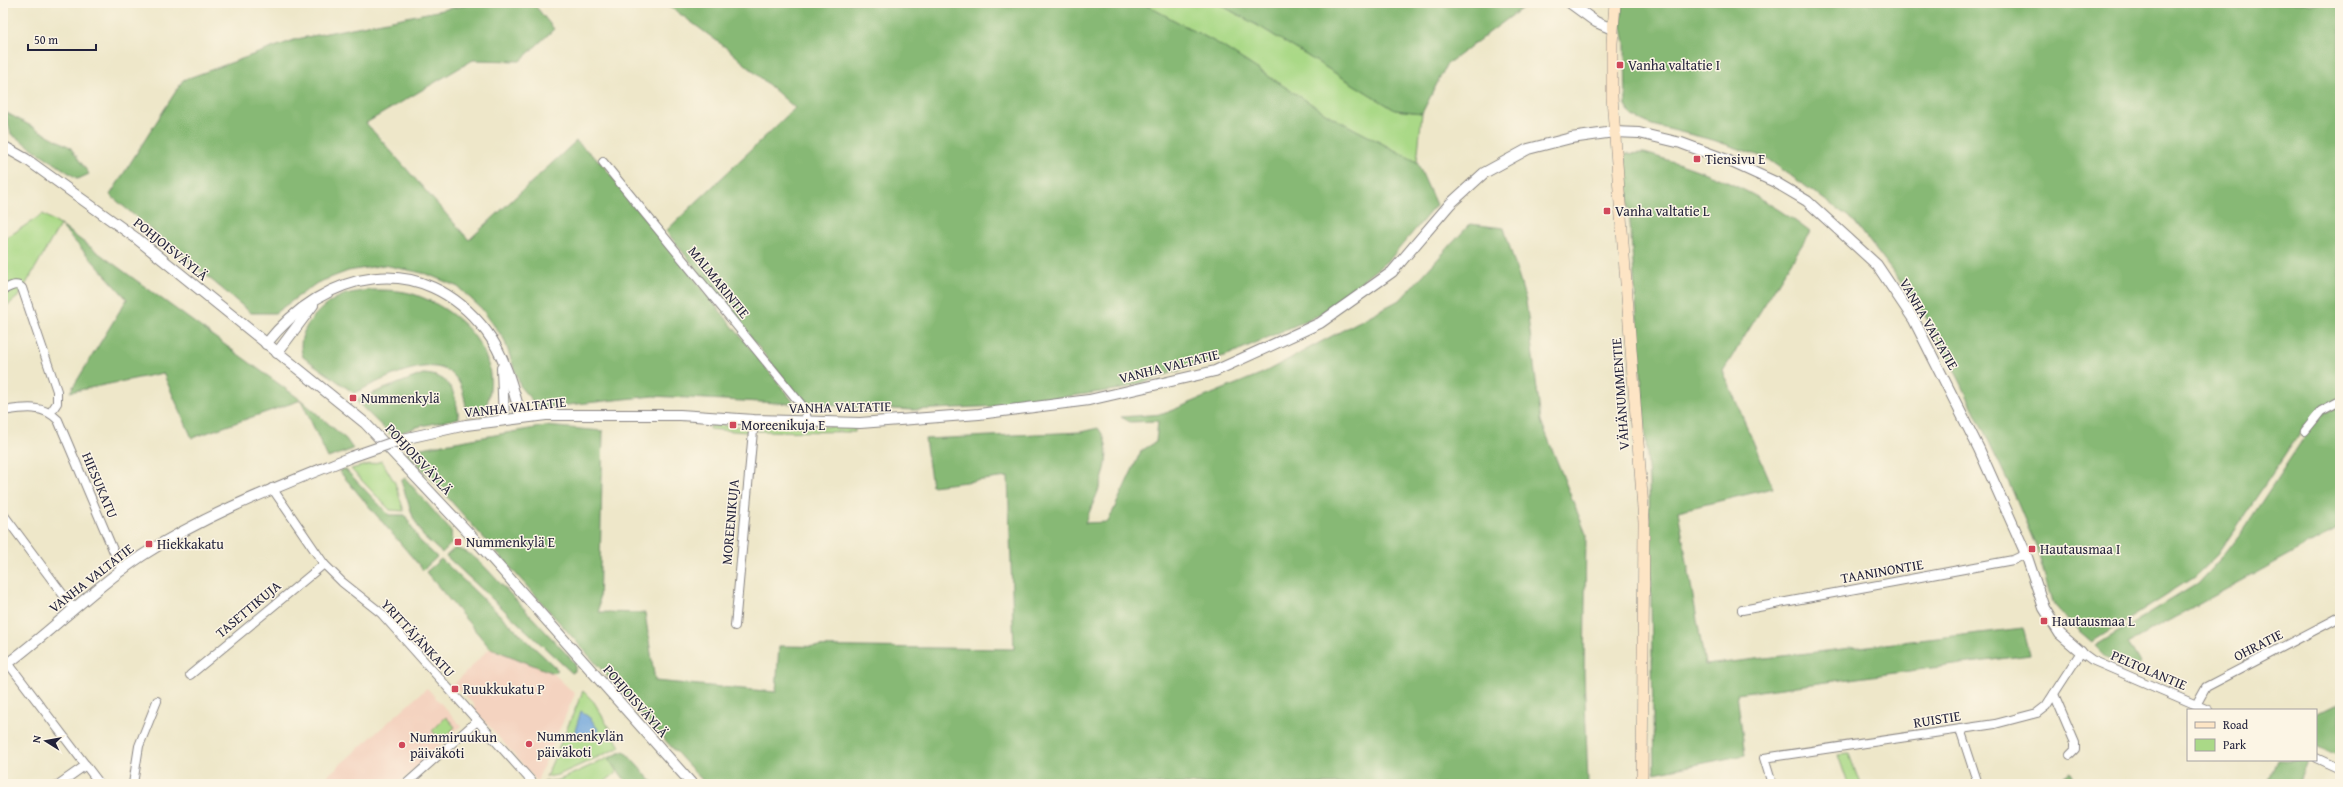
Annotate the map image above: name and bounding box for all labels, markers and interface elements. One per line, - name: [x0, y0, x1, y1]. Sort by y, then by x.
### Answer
- scale bar: [28, 26, 96, 52]
- text: 50 m: [34, 31, 58, 48]
- place label: Vanha valtatie I: [1628, 55, 1720, 75]
- marker: Vanha valtatie I: [1615, 60, 1625, 70]
- place label: Tiensivu E: [1705, 149, 1765, 169]
- marker: Tiensivu E: [1692, 154, 1702, 164]
- place label: Vanha valtatie L: [1615, 201, 1710, 221]
- marker: Vanha valtatie L: [1602, 206, 1612, 216]
- street label: POHJOISVÄYLÄ: [129, 213, 213, 286]
- street label: MALMARINTIE: [684, 242, 754, 322]
- street label: VANHA VALTATIE: [1895, 275, 1963, 373]
- street label: VÄHÄNUMMENTIE: [1606, 337, 1634, 451]
- street label: VANHA VALTATIE: [1117, 344, 1221, 388]
- place label: Nummenkylä: [361, 388, 440, 408]
- street label: VANHA VALTATIE: [463, 392, 567, 422]
- marker: Nummenkylä: [348, 393, 358, 403]
- street label: VANHA VALTATIE: [789, 396, 891, 418]
- place label: Moreenikuja E: [741, 415, 825, 435]
- street label: POHJOISVÄYLÄ: [381, 419, 458, 499]
- marker: Moreenikuja E: [728, 420, 738, 430]
- street label: HIESUKATU: [77, 449, 123, 521]
- street label: MOREENIKUJA: [716, 478, 744, 566]
- place label: Nummenkylä E: [466, 532, 555, 552]
- place label: Hiekkakatu: [157, 534, 224, 554]
- marker: Nummenkylä E: [453, 537, 463, 547]
- street label: VANHA VALTATIE: [44, 539, 138, 617]
- marker: Hiekkakatu: [144, 539, 154, 549]
- place label: Hautausmaa I: [2040, 539, 2120, 559]
- marker: Hautausmaa I: [2027, 544, 2037, 554]
- street label: TAANINONTIE: [1839, 554, 1925, 588]
- street label: TASETTIKUJA: [211, 575, 285, 642]
- street label: YRITTÄJÄNKATU: [377, 595, 459, 681]
- place label: Hautausmaa L: [2052, 611, 2135, 631]
- marker: Hautausmaa L: [2039, 616, 2049, 626]
- street label: OHRATIE: [2230, 624, 2286, 666]
- street label: PELTOLANTIE: [2108, 645, 2190, 695]
- street label: POHJOISVÄYLÄ: [599, 660, 674, 742]
- place label: Ruukkukatu P: [463, 679, 545, 699]
- marker: Ruukkukatu P: [450, 684, 460, 694]
- street label: RUISTIE: [1912, 705, 1962, 733]
- legend: [2187, 709, 2317, 761]
- text: Road: [2223, 716, 2249, 733]
- north arrow: [26, 721, 66, 761]
- place label: Nummenkylän päiväkoti: [537, 726, 624, 762]
- place label: Nummiruukun päiväkoti: [410, 727, 497, 763]
- text: N: [28, 733, 45, 744]
- text: Park: [2223, 736, 2247, 753]
- marker: Nummenkylän päiväkoti: [524, 739, 534, 749]
- marker: Nummiruukun päiväkoti: [397, 740, 407, 750]

